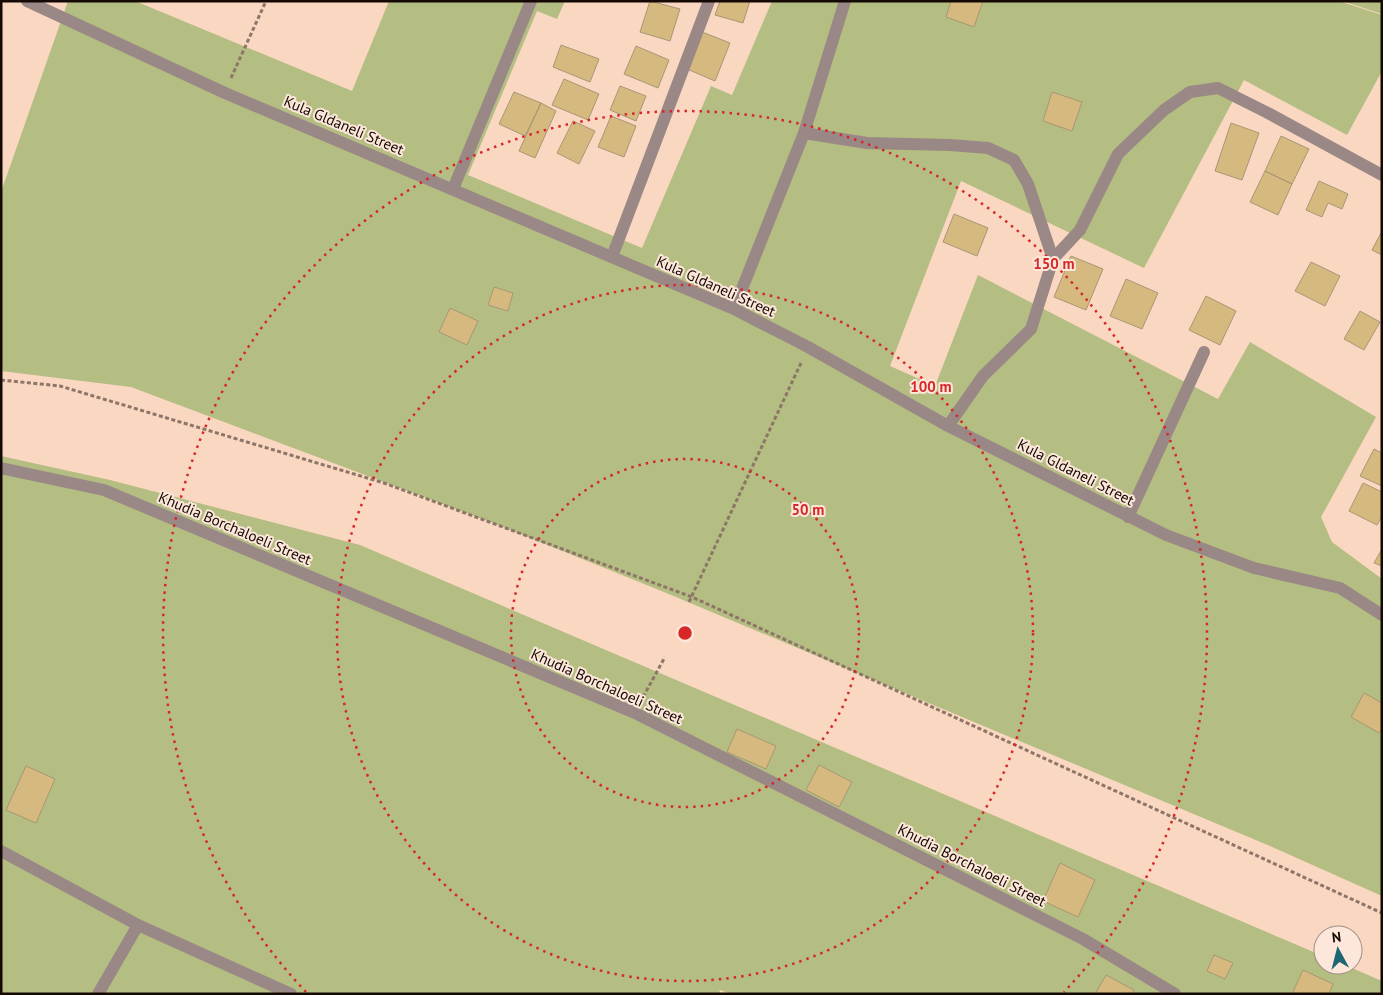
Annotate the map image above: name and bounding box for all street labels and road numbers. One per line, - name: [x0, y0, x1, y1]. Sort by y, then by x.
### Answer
- street label: Kula Gldaneli Street: [281, 91, 407, 159]
- street label: Kula Gldaneli Street: [654, 251, 778, 321]
- street label: Kula Gldaneli Street: [1015, 434, 1137, 510]
- street label: Khudia Borchaloeli Street: [156, 487, 314, 569]
- street label: Khudia Borchaloeli Street: [528, 644, 686, 728]
- street label: Khudia Borchaloeli Street: [895, 819, 1049, 911]

